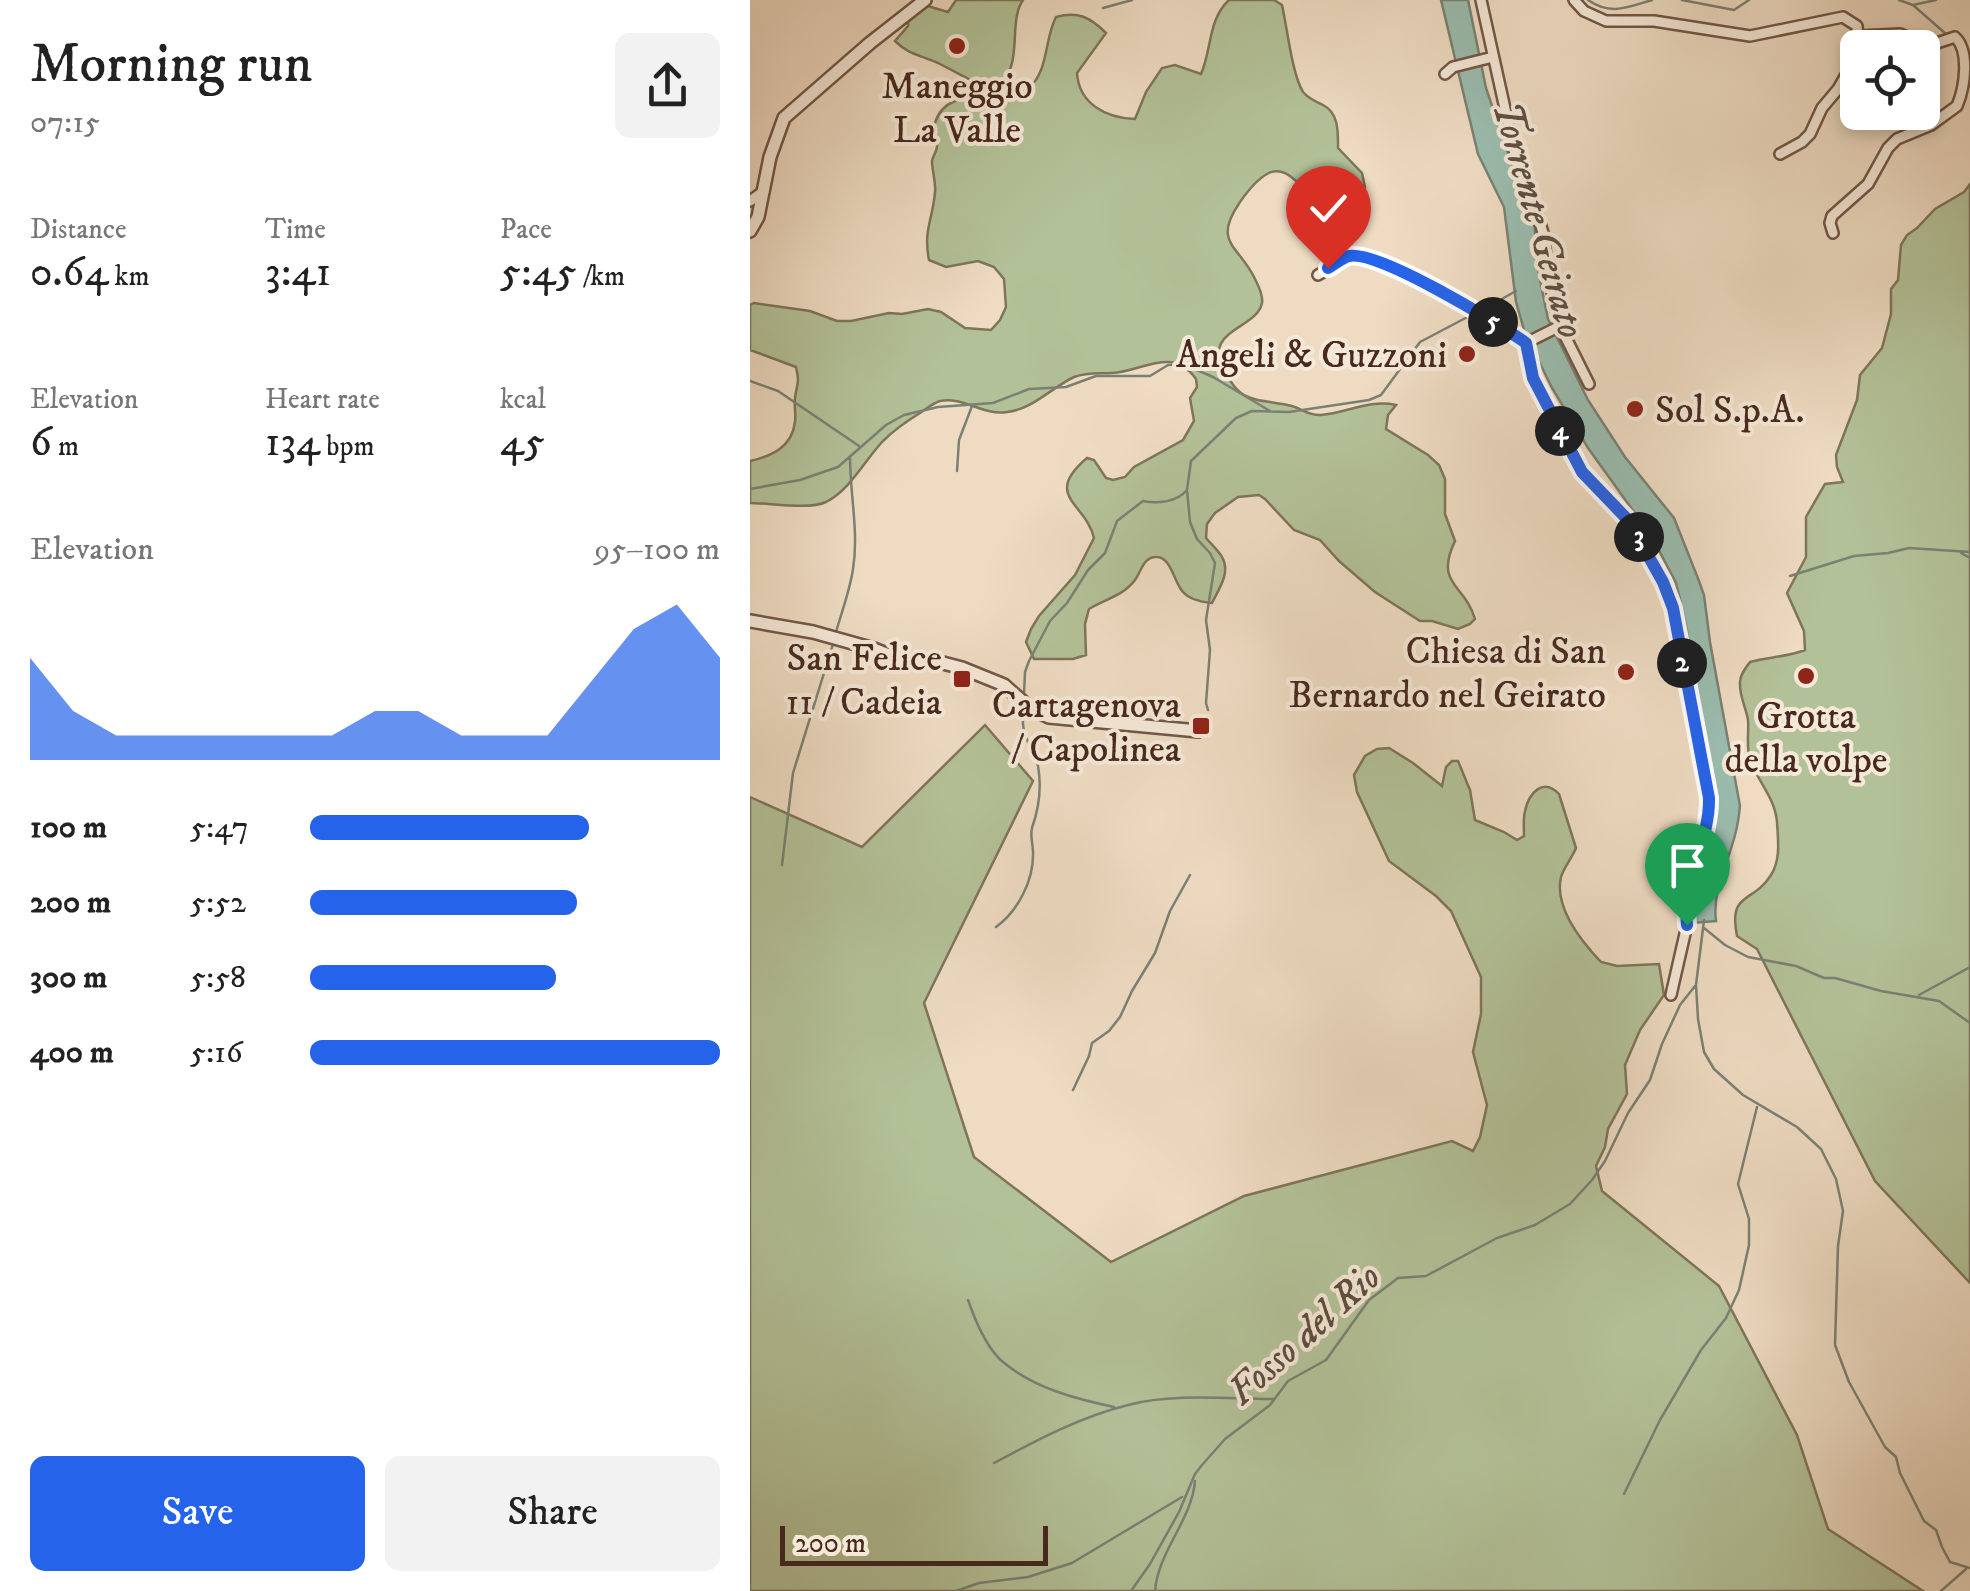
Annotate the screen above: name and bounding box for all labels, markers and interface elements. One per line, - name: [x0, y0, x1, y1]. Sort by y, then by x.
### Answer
- map controls: [1840, 30, 1940, 130]
- button: locate: [1840, 30, 1940, 130]
- text: Morning run: [30, 31, 312, 100]
- button: share: [615, 33, 720, 138]
- marker: Maneggio La Valle: [946, 35, 968, 57]
- place label: Maneggio La Valle: [881, 63, 1033, 155]
- water label: Torrente Geirato: [1479, 95, 1595, 344]
- text: 07:15: [30, 103, 100, 143]
- pin: [1286, 166, 1371, 269]
- icon: check: [1301, 181, 1356, 236]
- text: Distance: [30, 212, 126, 247]
- text: Time: [265, 212, 326, 247]
- text: Pace: [500, 212, 552, 247]
- text: 0.64: [30, 247, 109, 299]
- text: 3:41: [265, 247, 331, 299]
- text: 5:45: [500, 247, 577, 299]
- text: km: [109, 259, 150, 294]
- text: /km: [577, 259, 625, 294]
- pin: 5: [1468, 297, 1518, 347]
- text: 5: [1486, 304, 1500, 339]
- place label: Angeli & Guzzoni: [1176, 332, 1447, 380]
- marker: Angeli & Guzzoni: [1456, 343, 1478, 365]
- text: Elevation: [30, 382, 138, 417]
- text: Heart rate: [265, 382, 380, 417]
- text: kcal: [500, 382, 546, 417]
- place label: Sol S.p.A.: [1655, 387, 1804, 435]
- marker: Sol S.p.A.: [1624, 398, 1646, 420]
- pin: 4: [1535, 406, 1585, 456]
- text: 4: [1552, 413, 1568, 448]
- text: 6: [30, 417, 52, 469]
- text: 134: [265, 417, 320, 469]
- text: 45: [500, 417, 545, 469]
- text: m: [52, 429, 79, 464]
- text: bpm: [320, 429, 375, 464]
- pin: 3: [1614, 512, 1664, 562]
- text: 3: [1634, 519, 1644, 554]
- text: Elevation: [30, 530, 154, 570]
- text: 95–100 m: [594, 530, 720, 570]
- place label: Chiesa di San Bernardo nel Geirato: [1288, 628, 1606, 720]
- place label: San Felice 11 / Cadeia: [785, 635, 942, 727]
- pin: 2: [1657, 638, 1707, 688]
- text: 2: [1675, 645, 1689, 680]
- marker: Chiesa di San Bernardo nel Geirato: [1615, 661, 1637, 683]
- marker: Grotta della volpe: [1795, 665, 1817, 687]
- marker: San Felice 11 / Cadeia: [951, 668, 973, 690]
- place label: Cartagenova / Capolinea: [992, 682, 1181, 774]
- place label: Grotta della volpe: [1725, 693, 1887, 785]
- marker: Cartagenova / Capolinea: [1190, 715, 1212, 737]
- text: 100 m: [30, 808, 107, 848]
- text: 5:47: [190, 808, 248, 848]
- pin: [1645, 823, 1730, 926]
- icon: arrive: [1660, 838, 1715, 893]
- text: 200 m: [30, 883, 111, 923]
- text: 5:52: [190, 883, 246, 923]
- text: 300 m: [30, 958, 107, 998]
- text: 5:58: [190, 958, 246, 998]
- text: 400 m: [30, 1033, 114, 1073]
- text: 5:16: [190, 1033, 243, 1073]
- water label: Fosso del Rio: [1218, 1253, 1392, 1417]
- button: Save: [30, 1456, 365, 1571]
- button: Share: [385, 1456, 720, 1571]
- scale bar: [780, 1521, 1048, 1566]
- text: 200 m: [795, 1526, 866, 1561]

